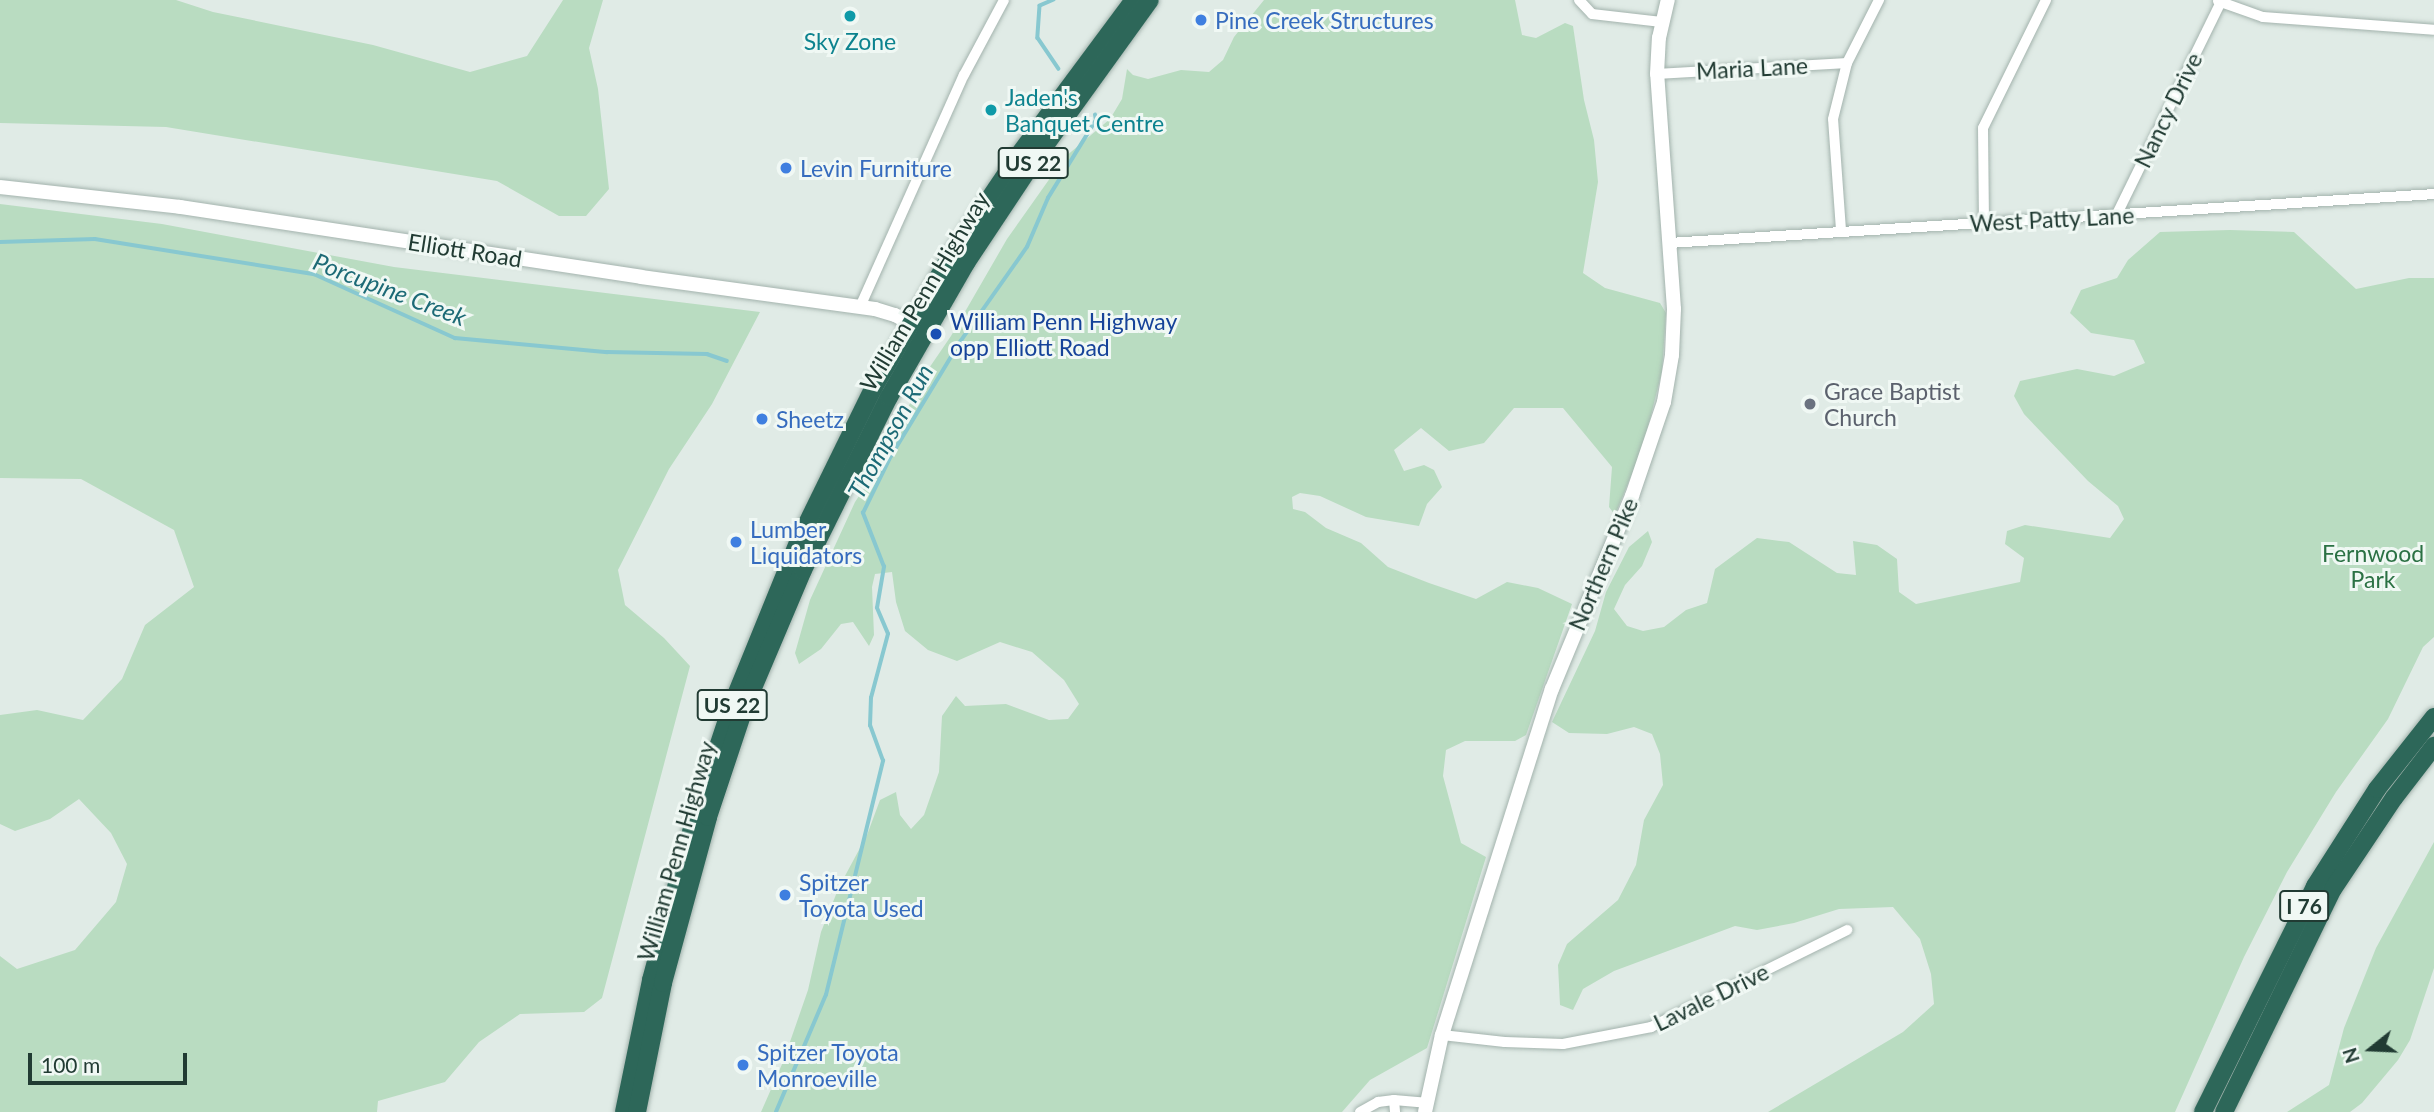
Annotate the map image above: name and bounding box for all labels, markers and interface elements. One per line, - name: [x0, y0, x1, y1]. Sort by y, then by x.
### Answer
- place label: Pine Creek Structures: [1215, 6, 1434, 34]
- marker: Sky Zone: [842, 8, 858, 24]
- marker: Pine Creek Structures: [1193, 12, 1209, 28]
- place label: Sky Zone: [803, 27, 897, 55]
- street label: Nancy Drive: [2128, 48, 2208, 172]
- street label: Maria Lane: [1695, 51, 1809, 85]
- place label: Jaden's Banquet Centre: [1005, 83, 1164, 137]
- marker: Jaden's Banquet Centre: [983, 102, 999, 118]
- road number: US 22: [996, 146, 1070, 180]
- place label: Levin Furniture: [800, 154, 952, 182]
- marker: Levin Furniture: [778, 160, 794, 176]
- street label: William Penn Highway: [854, 186, 994, 396]
- street label: West Patty Lane: [1969, 201, 2135, 237]
- street label: Elliott Road: [406, 227, 524, 273]
- water label: Porcupine Creek: [309, 247, 471, 331]
- place label: William Penn Highway opp Elliott Road: [950, 307, 1177, 361]
- marker: William Penn Highway opp Elliott Road: [928, 326, 944, 342]
- water label: Thompson Run: [841, 359, 939, 503]
- place label: Grace Baptist Church: [1824, 377, 1960, 431]
- marker: Grace Baptist Church: [1802, 396, 1818, 412]
- place label: Sheetz: [776, 405, 844, 433]
- marker: Sheetz: [754, 411, 770, 427]
- street label: Northern Pike: [1563, 494, 1643, 634]
- place label: Lumber Liquidators: [750, 515, 862, 569]
- marker: Lumber Liquidators: [728, 534, 744, 550]
- park label: Fernwood Park: [2322, 539, 2424, 593]
- road number: US 22: [695, 688, 769, 722]
- street label: William Penn Highway: [631, 738, 721, 964]
- place label: Spitzer Toyota Used: [799, 868, 924, 922]
- marker: Spitzer Toyota Used: [777, 887, 793, 903]
- road number: I 76: [2278, 888, 2330, 923]
- street label: Lavale Drive: [1649, 957, 1773, 1037]
- north arrow: [2336, 1014, 2406, 1084]
- scale bar: [32, 1038, 191, 1082]
- place label: Spitzer Toyota Monroeville: [757, 1038, 900, 1092]
- text: N: [2337, 1045, 2364, 1066]
- text: 100 m: [41, 1052, 100, 1077]
- marker: Spitzer Toyota Monroeville: [735, 1057, 751, 1073]

